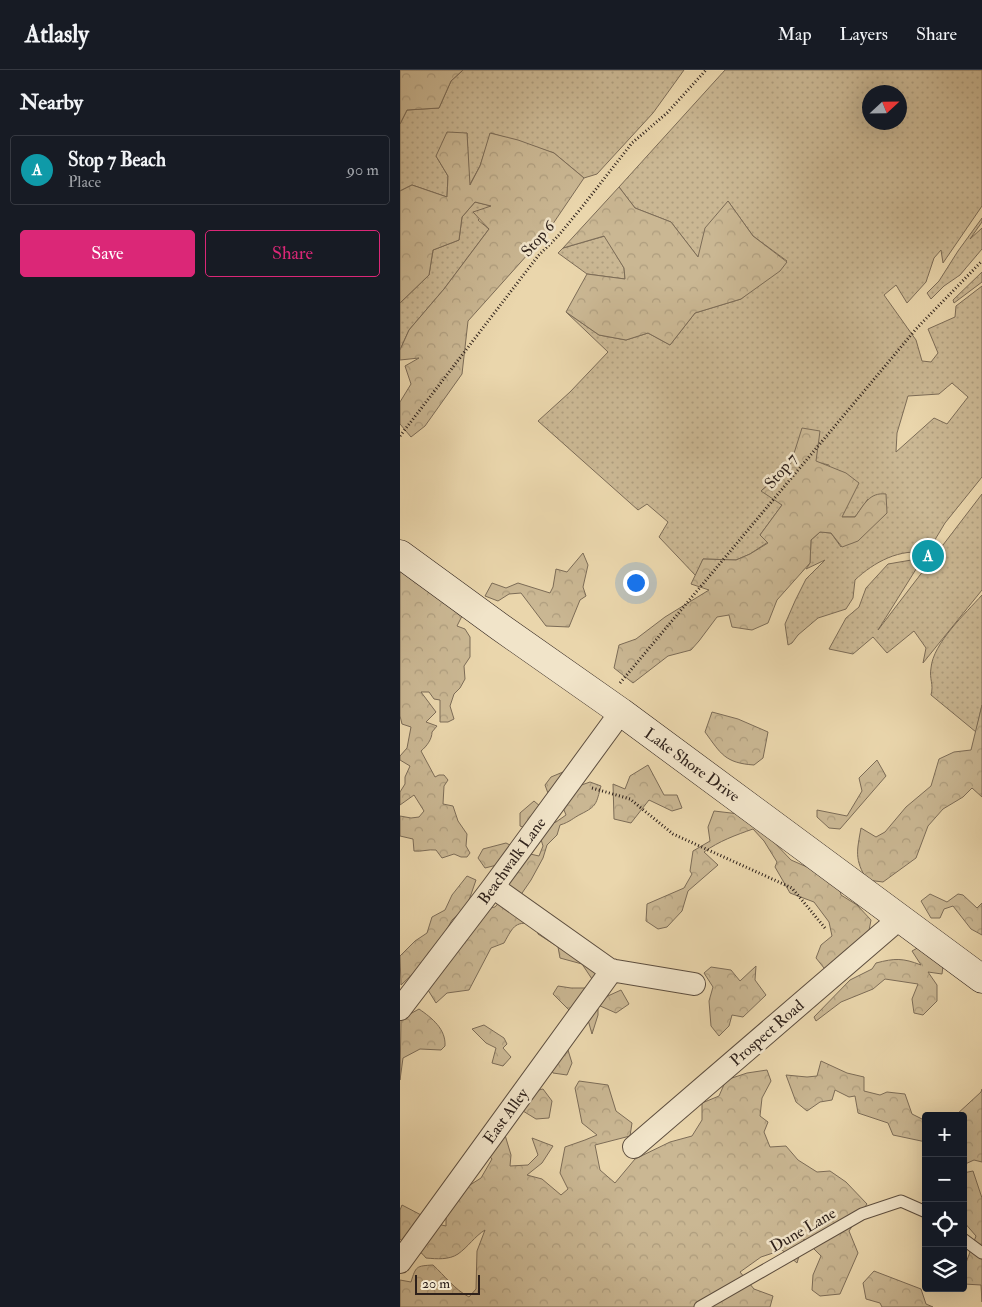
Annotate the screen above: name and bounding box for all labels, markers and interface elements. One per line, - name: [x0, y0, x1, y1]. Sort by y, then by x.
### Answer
- text: Atlasly: [25, 19, 89, 50]
- text: Map: [778, 23, 812, 46]
- text: Layers: [840, 23, 888, 46]
- text: Share: [916, 23, 957, 46]
- north arrow: [862, 85, 907, 130]
- text: Nearby: [20, 89, 83, 116]
- text: Stop 7 Beach: [68, 148, 166, 172]
- text: A: [32, 160, 42, 180]
- text: 90 m: [347, 160, 379, 180]
- text: Place: [68, 172, 101, 192]
- street label: Stop 6: [517, 216, 560, 262]
- button: Save: [20, 230, 195, 277]
- button: Share: [205, 230, 380, 277]
- street label: Stop 7: [760, 449, 803, 494]
- pin: A: [912, 537, 944, 575]
- your location: [623, 570, 649, 596]
- street label: Lake Shore Drive: [640, 724, 744, 807]
- street label: Beachwalk Lane: [474, 813, 551, 909]
- street label: Prospect Road: [726, 995, 809, 1071]
- street label: East Alley: [479, 1083, 534, 1148]
- map controls: [922, 1112, 967, 1292]
- button: +: [922, 1112, 967, 1157]
- button: −: [922, 1157, 967, 1202]
- button: locate: [922, 1202, 967, 1247]
- street label: Dune Lane: [767, 1203, 840, 1257]
- button: layers: [922, 1247, 967, 1292]
- scale bar: [415, 1272, 480, 1295]
- text: 20 m: [422, 1275, 450, 1292]

